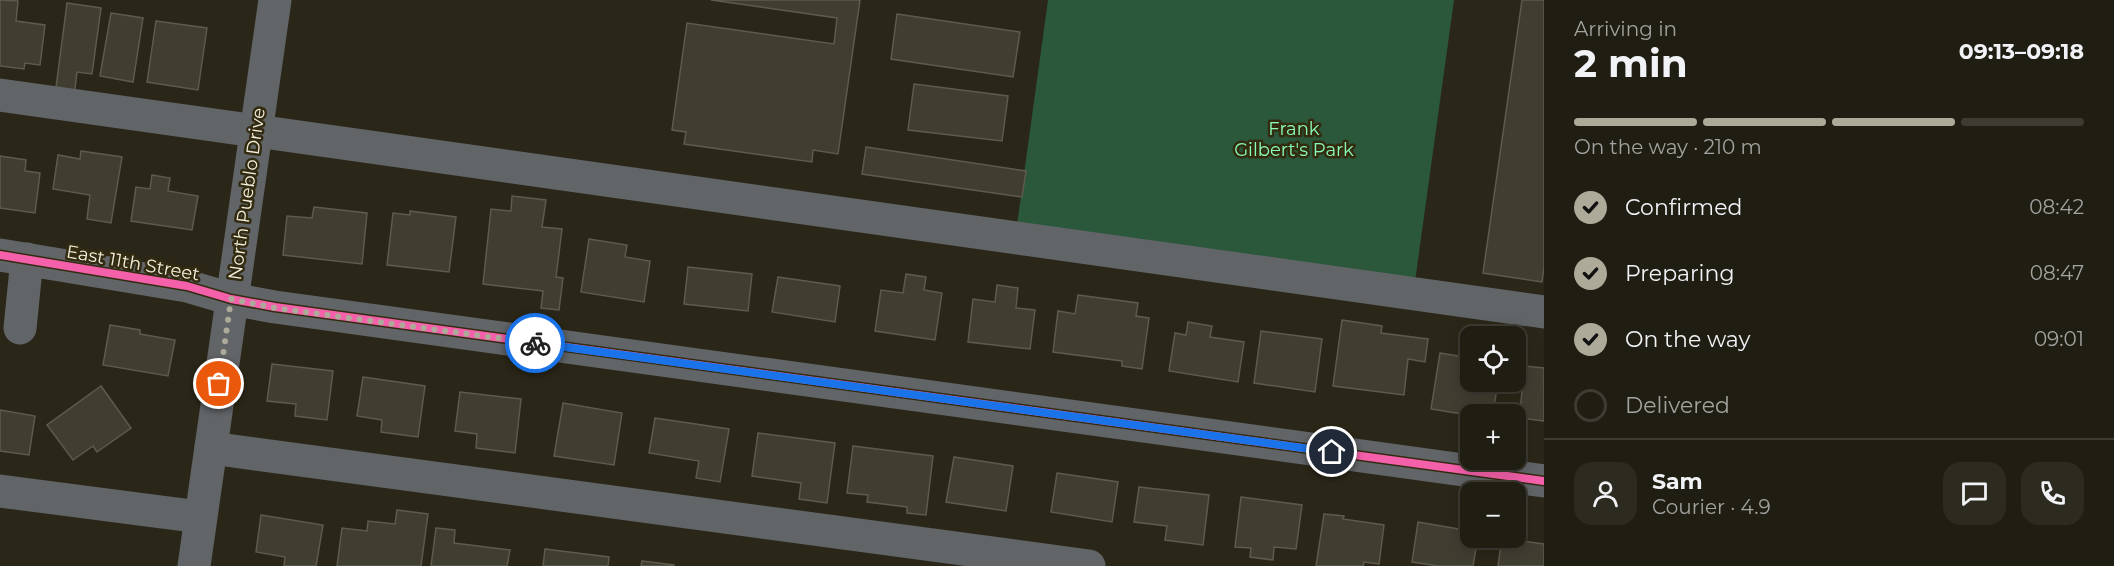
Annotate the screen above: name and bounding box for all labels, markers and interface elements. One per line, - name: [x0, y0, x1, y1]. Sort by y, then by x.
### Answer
- text: Arriving in: [1574, 17, 1677, 41]
- text: 09:13–09:18: [1959, 38, 2084, 65]
- text: 2 min: [1574, 39, 1688, 87]
- street label: North Pueblo Drive: [224, 106, 270, 282]
- park label: Frank Gilbert's Park: [1234, 118, 1354, 161]
- text: On the way · 210 m: [1574, 135, 1762, 159]
- icon: check: [1574, 191, 1607, 224]
- text: Confirmed: [1625, 194, 1742, 221]
- text: 08:42: [2029, 195, 2084, 219]
- street label: East 11th Street: [65, 240, 201, 286]
- icon: check: [1574, 257, 1607, 290]
- text: Preparing: [1625, 260, 1734, 287]
- text: 08:47: [2030, 261, 2084, 285]
- courier: [505, 313, 565, 373]
- icon: check: [1574, 323, 1607, 356]
- map controls: [1460, 326, 1526, 548]
- button: locate: [1460, 326, 1526, 392]
- text: On the way: [1625, 326, 1750, 353]
- icon: bike: [519, 327, 552, 360]
- text: 09:01: [2034, 327, 2084, 351]
- pin: [193, 358, 244, 409]
- icon: bag: [202, 367, 235, 400]
- text: Delivered: [1625, 392, 1730, 419]
- button: +: [1460, 404, 1526, 470]
- pin: [1306, 426, 1357, 477]
- icon: home: [1315, 435, 1348, 468]
- button: person: [1574, 462, 1637, 525]
- button: chat: [1943, 462, 2006, 525]
- button: phone: [2021, 462, 2084, 525]
- text: Sam: [1652, 468, 1703, 495]
- button: −: [1460, 482, 1526, 548]
- text: Courier · 4.9: [1652, 495, 1771, 519]

